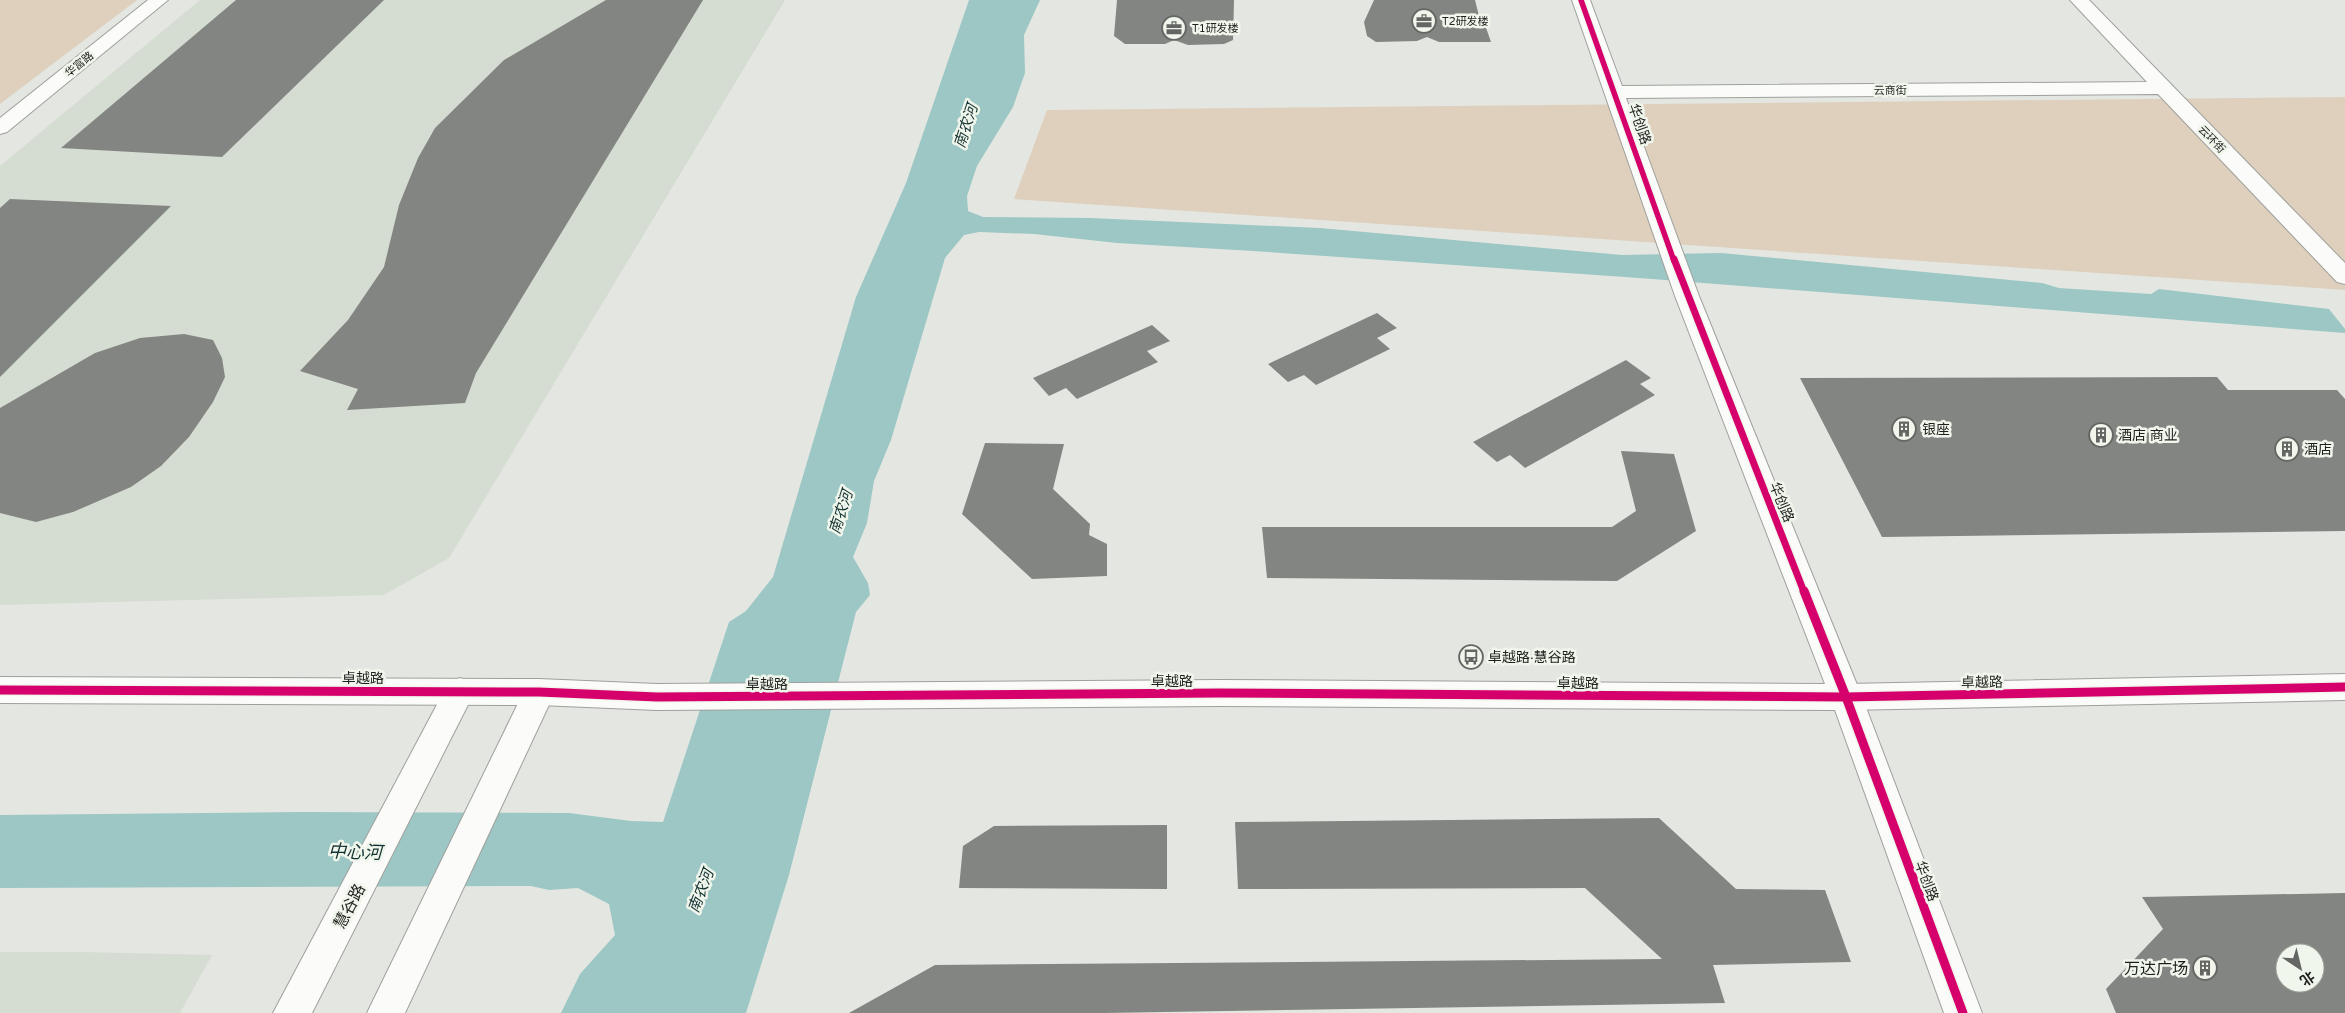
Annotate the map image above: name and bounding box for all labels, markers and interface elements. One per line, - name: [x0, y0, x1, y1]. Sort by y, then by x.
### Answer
- office icon: T2研发楼: [1411, 8, 1437, 34]
- office icon: T1研发楼: [1161, 15, 1187, 41]
- place label: T2研发楼: [1442, 15, 1489, 28]
- place label: T1研发楼: [1192, 22, 1239, 35]
- street label: 华富路: [62, 49, 96, 80]
- street label: 云商街: [1874, 84, 1907, 97]
- water label: 南农河: [950, 99, 982, 150]
- street label: 华创路: [1625, 102, 1654, 147]
- street label: 云环街: [2196, 123, 2228, 156]
- building icon: 银座: [1891, 416, 1917, 442]
- place label: 银座: [1922, 421, 1950, 438]
- building icon: 酒店 商业: [2088, 422, 2114, 448]
- place label: 酒店 商业: [2118, 427, 2178, 444]
- building icon: 酒店: [2274, 436, 2300, 462]
- place label: 酒店: [2304, 441, 2332, 458]
- street label: 华创路: [1766, 480, 1797, 525]
- water label: 南农河: [825, 485, 857, 536]
- bus stop icon: 卓越路·慧谷路: [1458, 644, 1484, 670]
- place label: 卓越路·慧谷路: [1488, 649, 1576, 666]
- street label: 卓越路: [342, 670, 384, 687]
- street label: 卓越路: [1151, 673, 1193, 690]
- street label: 卓越路: [1961, 674, 2003, 691]
- street label: 卓越路: [1557, 675, 1599, 692]
- street label: 卓越路: [746, 676, 788, 693]
- water label: 中心河: [328, 840, 385, 864]
- street label: 华创路: [1911, 859, 1942, 904]
- water label: 南农河: [685, 864, 719, 915]
- street label: 慧谷路: [330, 881, 370, 932]
- north arrow: [2275, 943, 2325, 993]
- building icon: 万达广场: [2192, 955, 2218, 981]
- place label: 万达广场: [2124, 959, 2188, 979]
- text: 北: [2297, 967, 2318, 989]

